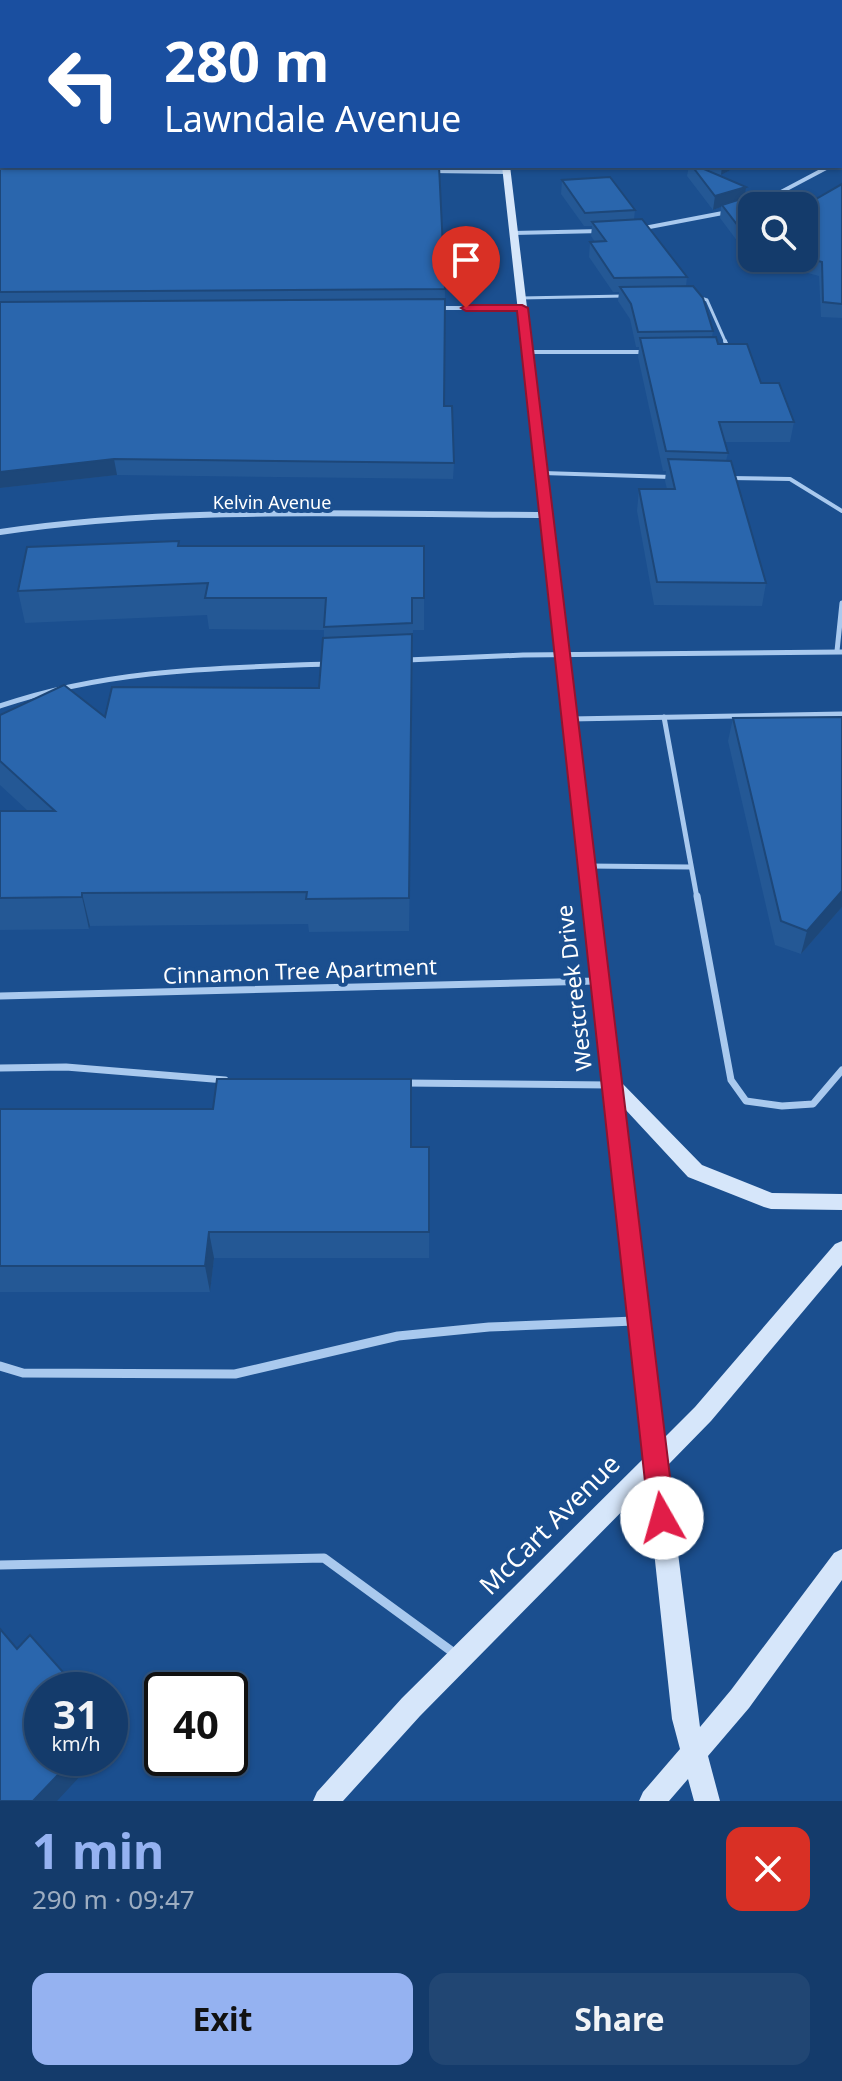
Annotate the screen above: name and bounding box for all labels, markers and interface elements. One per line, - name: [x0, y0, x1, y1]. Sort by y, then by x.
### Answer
- text: 280 m: [164, 22, 329, 98]
- icon: left: [32, 32, 136, 136]
- text: Lawndale Avenue: [164, 94, 461, 143]
- map controls: [738, 192, 818, 272]
- button: search: [738, 192, 818, 272]
- pin: [432, 226, 500, 308]
- icon: arrive: [444, 238, 488, 282]
- street label: Kelvin Avenue: [213, 490, 331, 514]
- street label: Westcreek Drive: [548, 903, 598, 1073]
- street label: Cinnamon Tree Apartment: [163, 950, 438, 990]
- street label: McCart Avenue: [471, 1446, 627, 1602]
- position arrow: [620, 1476, 704, 1560]
- speed limit sign: 40: [144, 1672, 248, 1776]
- text: 31: [53, 1686, 99, 1741]
- text: km/h: [51, 1730, 101, 1757]
- text: 1 min: [32, 1818, 164, 1883]
- button: close: [726, 1827, 810, 1911]
- text: 290 m · 09:47: [32, 1881, 195, 1917]
- button: Exit: [32, 1973, 413, 2065]
- button: Share: [429, 1973, 810, 2065]

